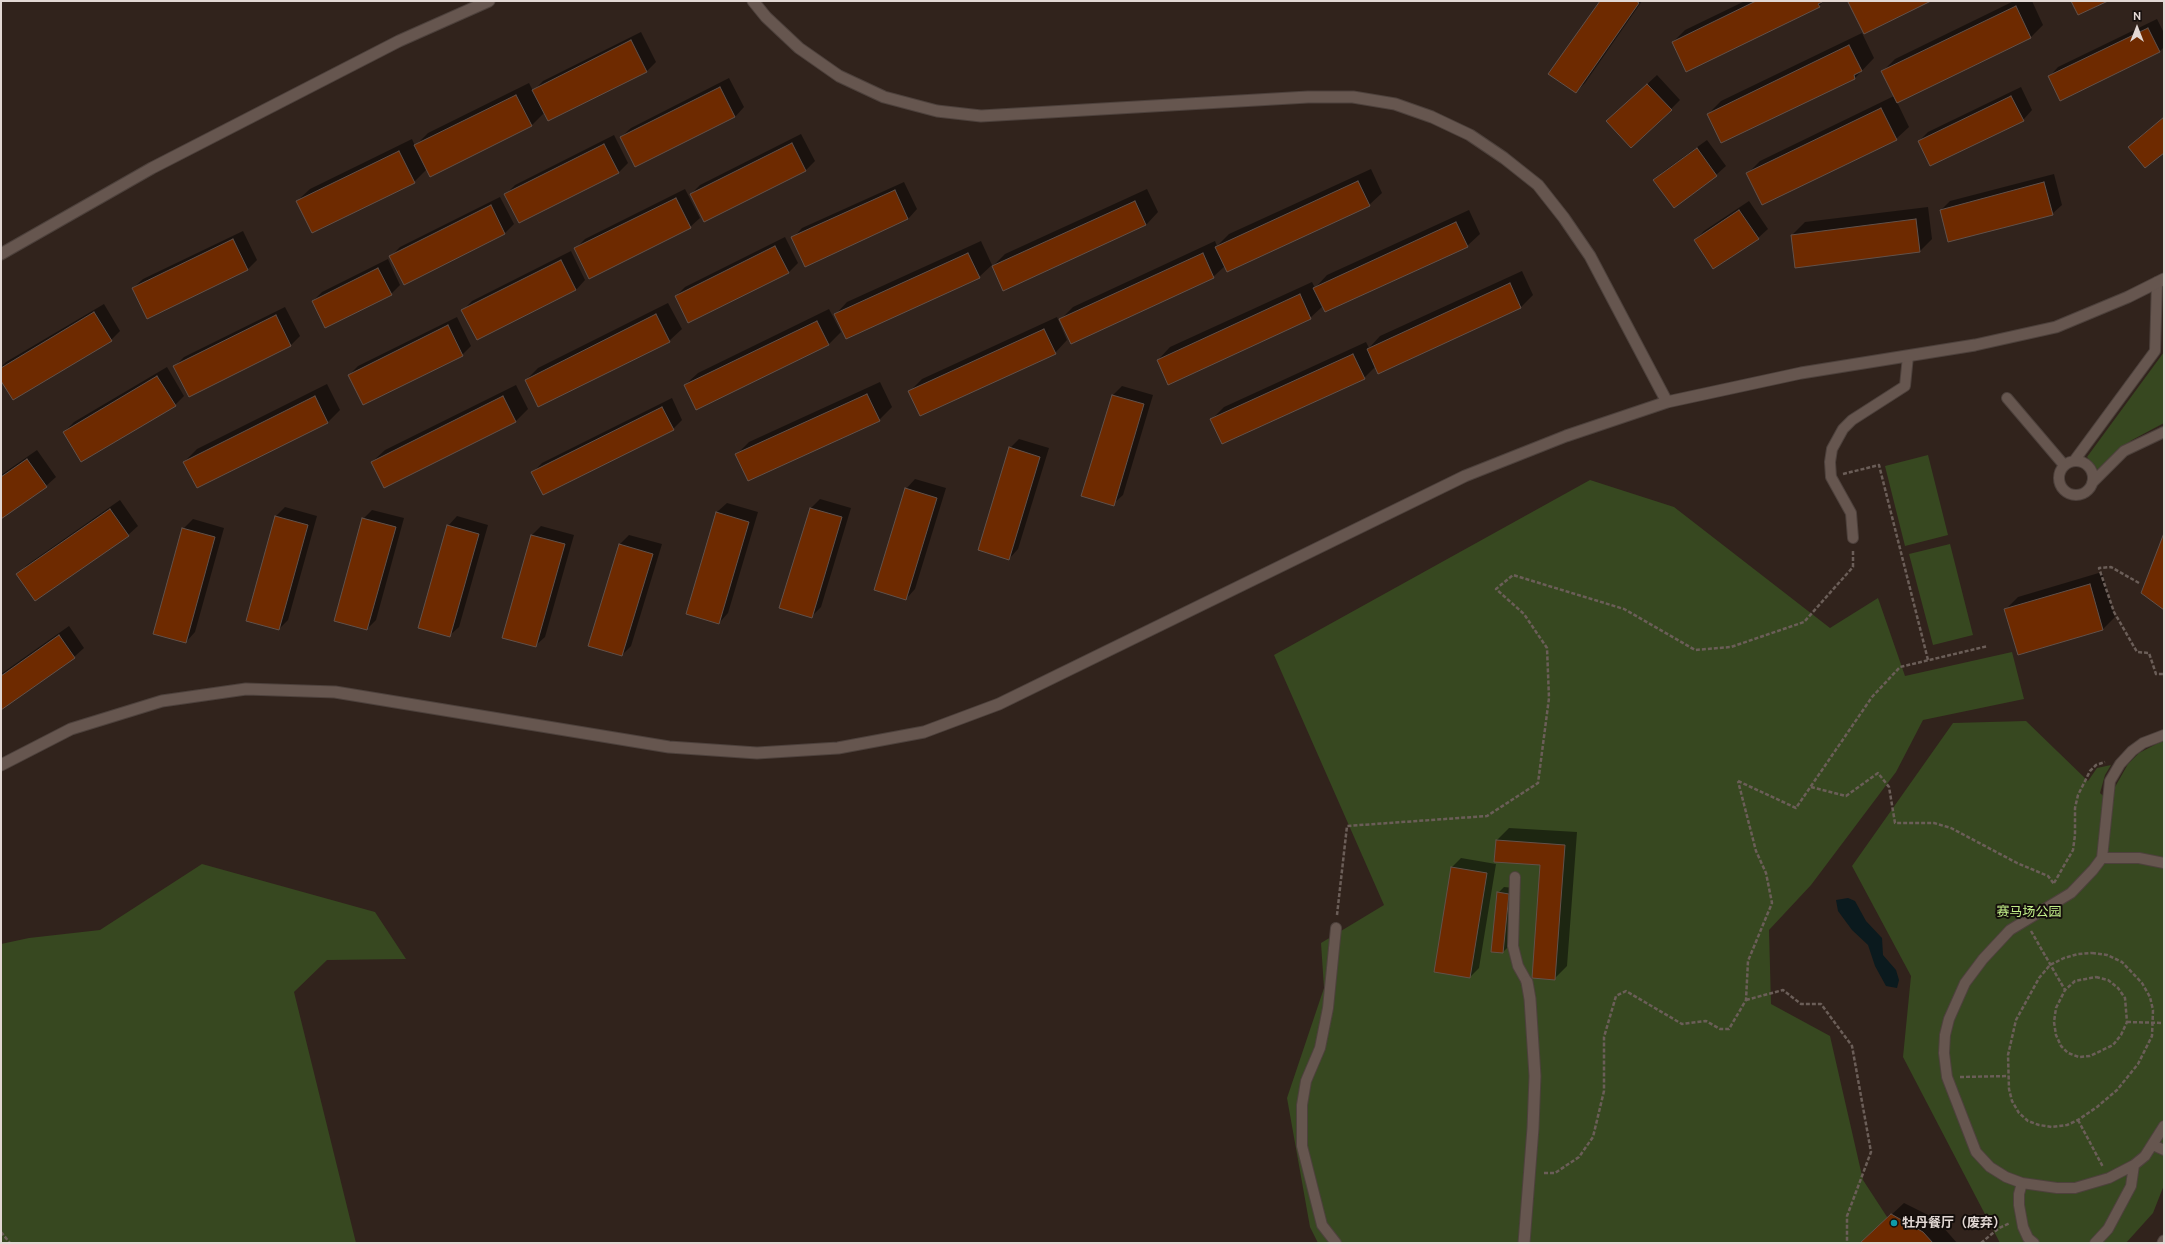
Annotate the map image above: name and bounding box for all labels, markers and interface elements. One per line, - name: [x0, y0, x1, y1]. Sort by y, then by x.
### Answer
- north arrow: [2117, 8, 2157, 48]
- text: N: [2133, 10, 2141, 22]
- park label: 赛马场公园: [1997, 904, 2061, 920]
- place label: 牡丹餐厅（废弃）: [1902, 1215, 2006, 1231]
- marker: 牡丹餐厅（废弃）: [1889, 1218, 1899, 1228]

